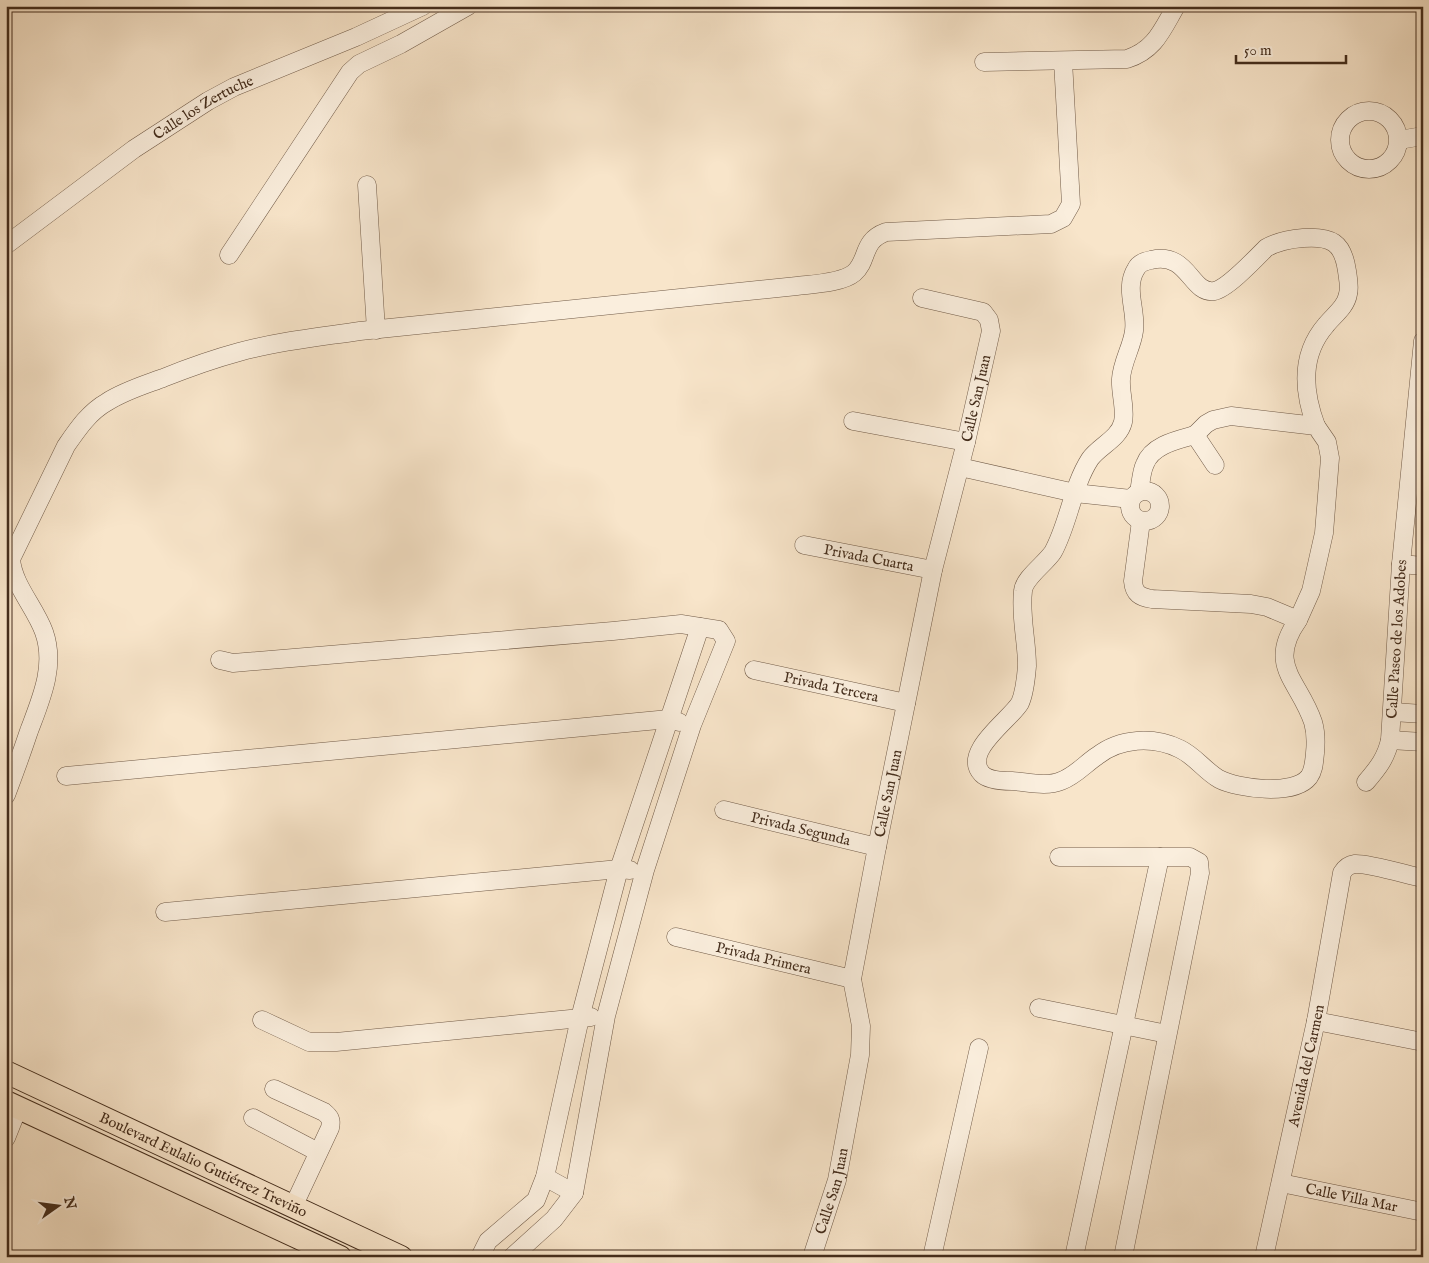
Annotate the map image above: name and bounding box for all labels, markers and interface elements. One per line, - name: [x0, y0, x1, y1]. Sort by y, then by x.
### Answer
- scale bar: [1236, 32, 1346, 64]
- text: 50 m: [1244, 41, 1272, 60]
- street label: Calle los Zertuche: [149, 71, 256, 144]
- street label: Calle San Juan: [957, 353, 995, 444]
- street label: Privada Cuarta: [822, 540, 916, 576]
- street label: Calle Paseo de los Adobes: [1382, 559, 1411, 719]
- street label: Privada Tercera: [782, 668, 881, 707]
- street label: Calle San Juan: [870, 748, 906, 839]
- street label: Privada Segunda: [749, 808, 853, 850]
- street label: Privada Primera: [714, 938, 814, 979]
- street label: Avenida del Carmen: [1284, 1003, 1329, 1129]
- street label: Boulevard Eulalio Gutiérrez Treviño: [96, 1108, 310, 1222]
- street label: Calle San Juan: [811, 1146, 853, 1237]
- street label: Calle Villa Mar: [1304, 1179, 1400, 1217]
- north arrow: [32, 1180, 82, 1230]
- text: N: [59, 1194, 80, 1211]

